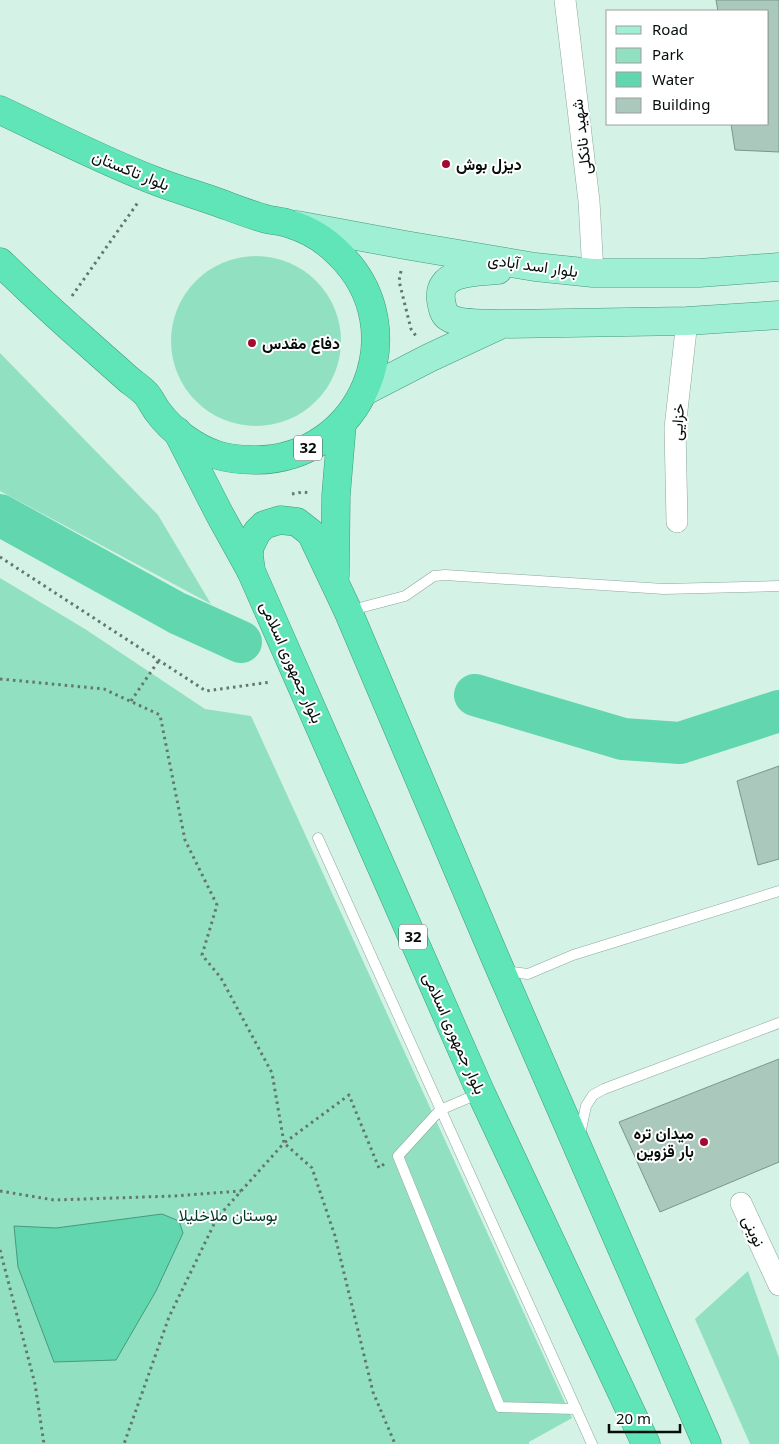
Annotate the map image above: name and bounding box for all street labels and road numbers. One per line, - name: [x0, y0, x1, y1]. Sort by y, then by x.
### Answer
- street label: شهید نانکلی: [565, 98, 597, 176]
- street label: بلوار تاکستان: [89, 145, 173, 195]
- street label: بلوار اسد آبادی: [486, 248, 580, 282]
- street label: خزایی: [665, 402, 689, 441]
- road number: 32: [294, 436, 322, 460]
- street label: بلوار جمهوری اسلامی: [255, 598, 329, 726]
- road number: 32: [399, 924, 427, 950]
- street label: بلوار جمهوری اسلامی: [418, 969, 492, 1097]
- street label: نوینی: [737, 1212, 771, 1250]

